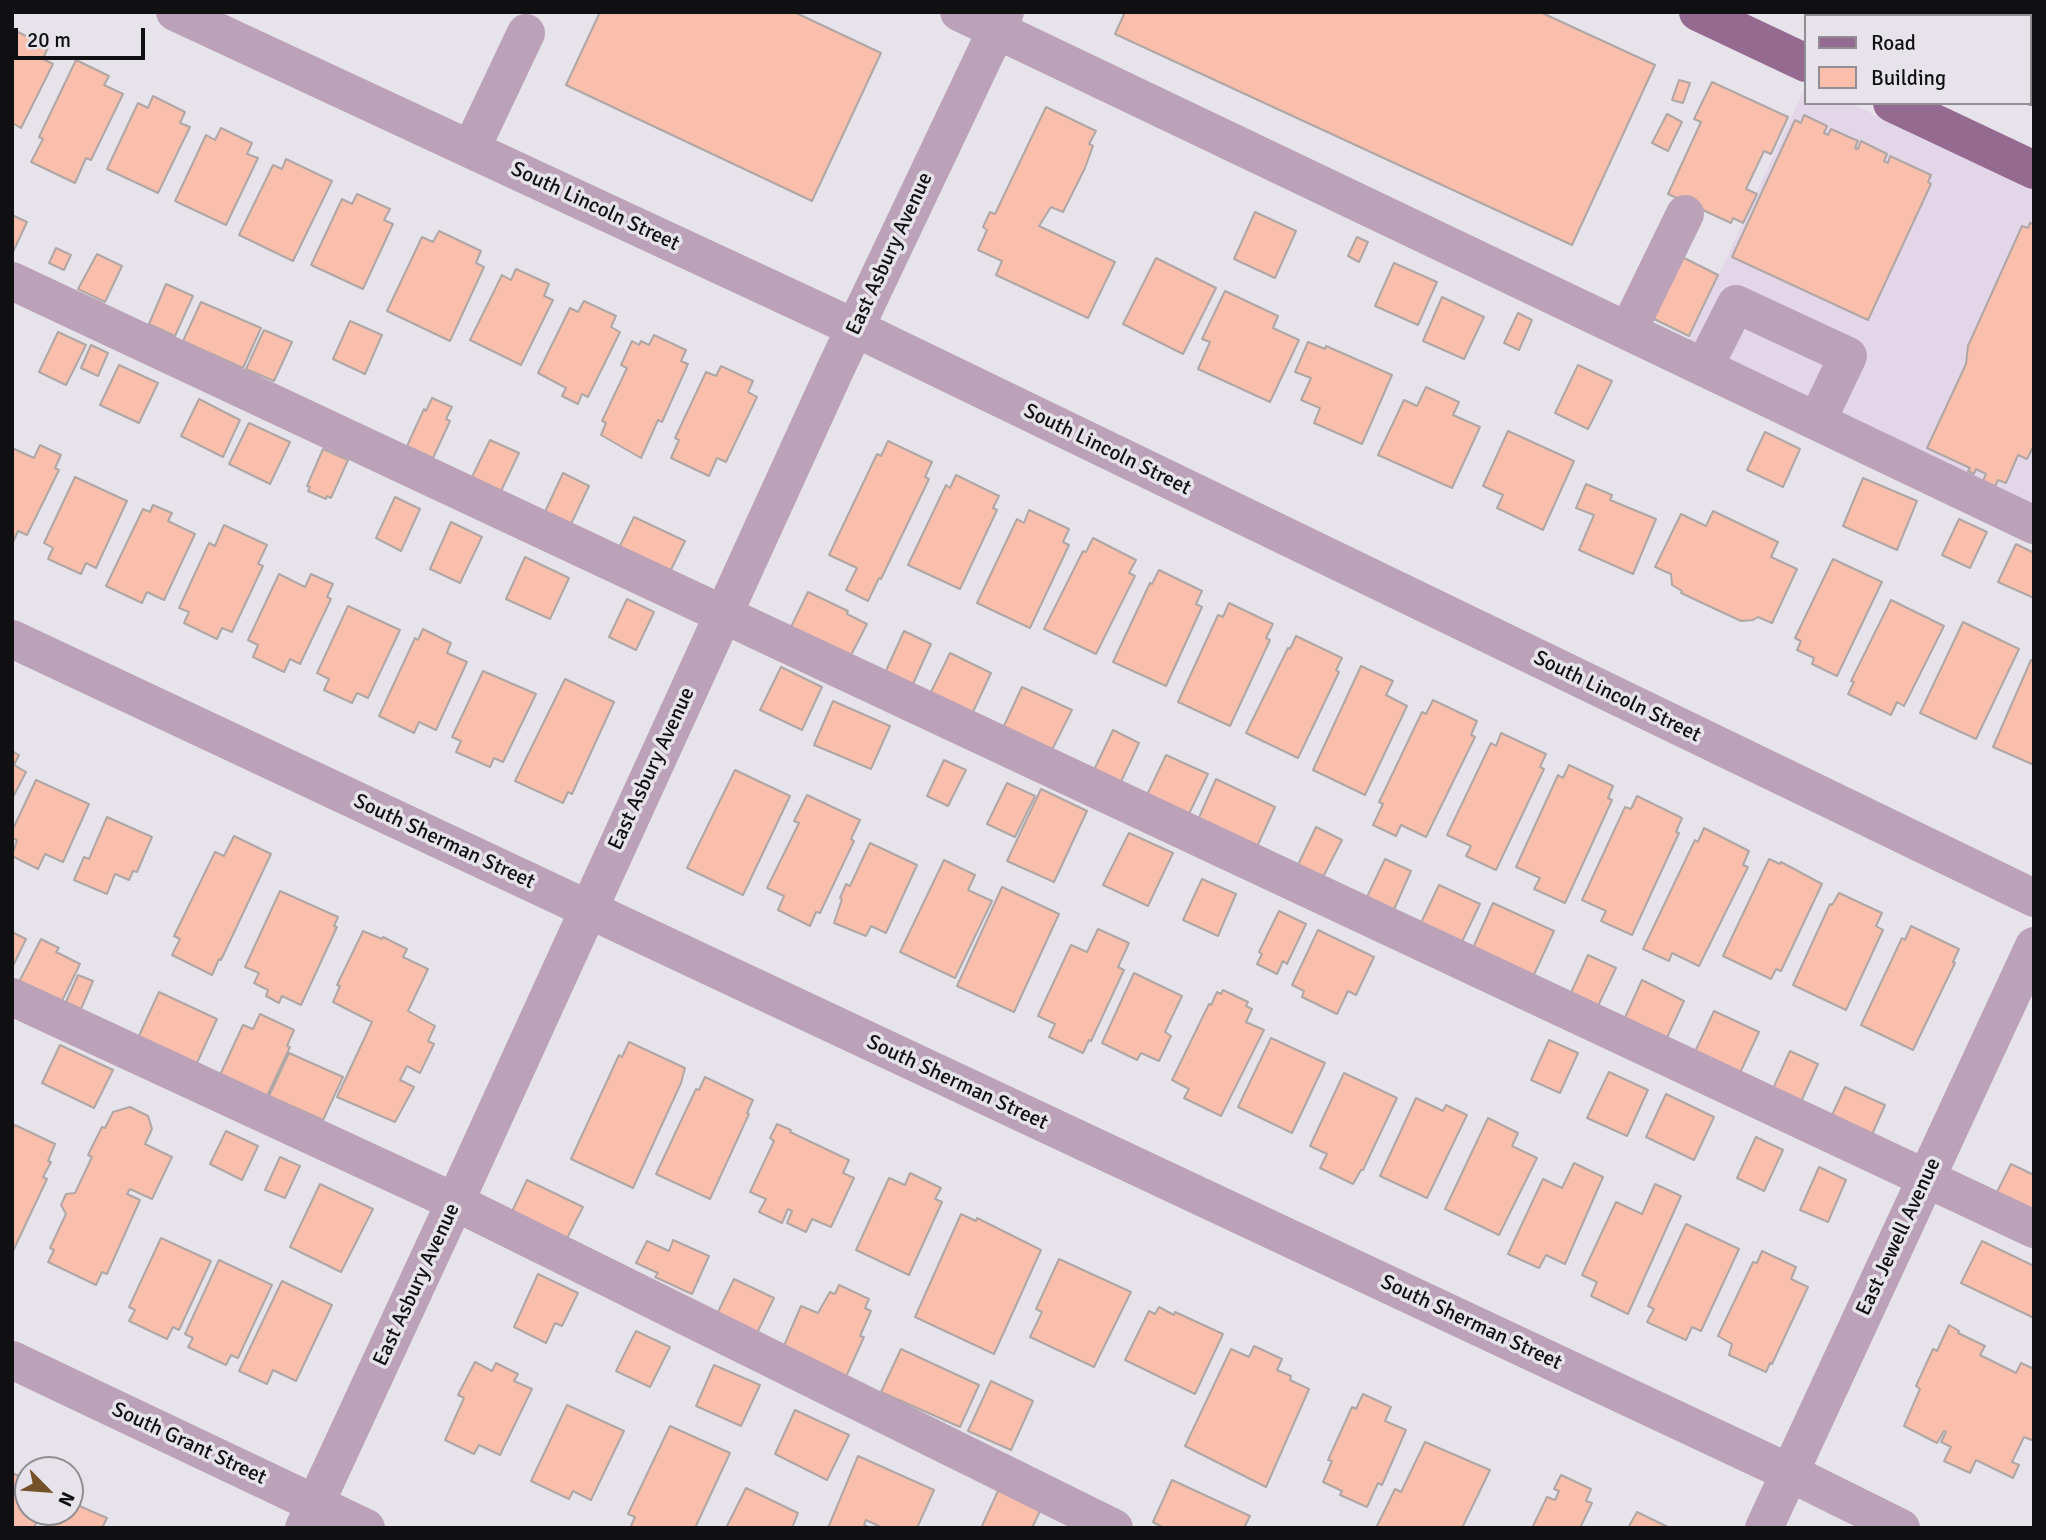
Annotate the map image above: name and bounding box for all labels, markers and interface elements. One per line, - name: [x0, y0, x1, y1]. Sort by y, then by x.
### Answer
- scale bar: [18, 14, 149, 58]
- legend: [1804, 14, 2032, 105]
- text: 20 m: [27, 27, 71, 53]
- text: Road: [1871, 30, 1916, 56]
- text: Building: [1871, 65, 1946, 91]
- street label: South Lincoln Street: [507, 157, 683, 257]
- street label: East Asbury Avenue: [841, 169, 939, 339]
- street label: South Lincoln Street: [1019, 399, 1195, 501]
- street label: South Lincoln Street: [1529, 646, 1705, 748]
- street label: East Asbury Avenue: [603, 684, 701, 854]
- street label: South Sherman Street: [349, 789, 539, 895]
- street label: South Sherman Street: [862, 1030, 1052, 1136]
- street label: East Jewell Avenue: [1851, 1154, 1947, 1320]
- street label: East Asbury Avenue: [368, 1200, 466, 1370]
- street label: South Sherman Street: [1376, 1270, 1566, 1376]
- street label: South Grant Street: [108, 1397, 270, 1491]
- north arrow: [14, 1456, 84, 1526]
- text: N: [53, 1488, 80, 1510]

